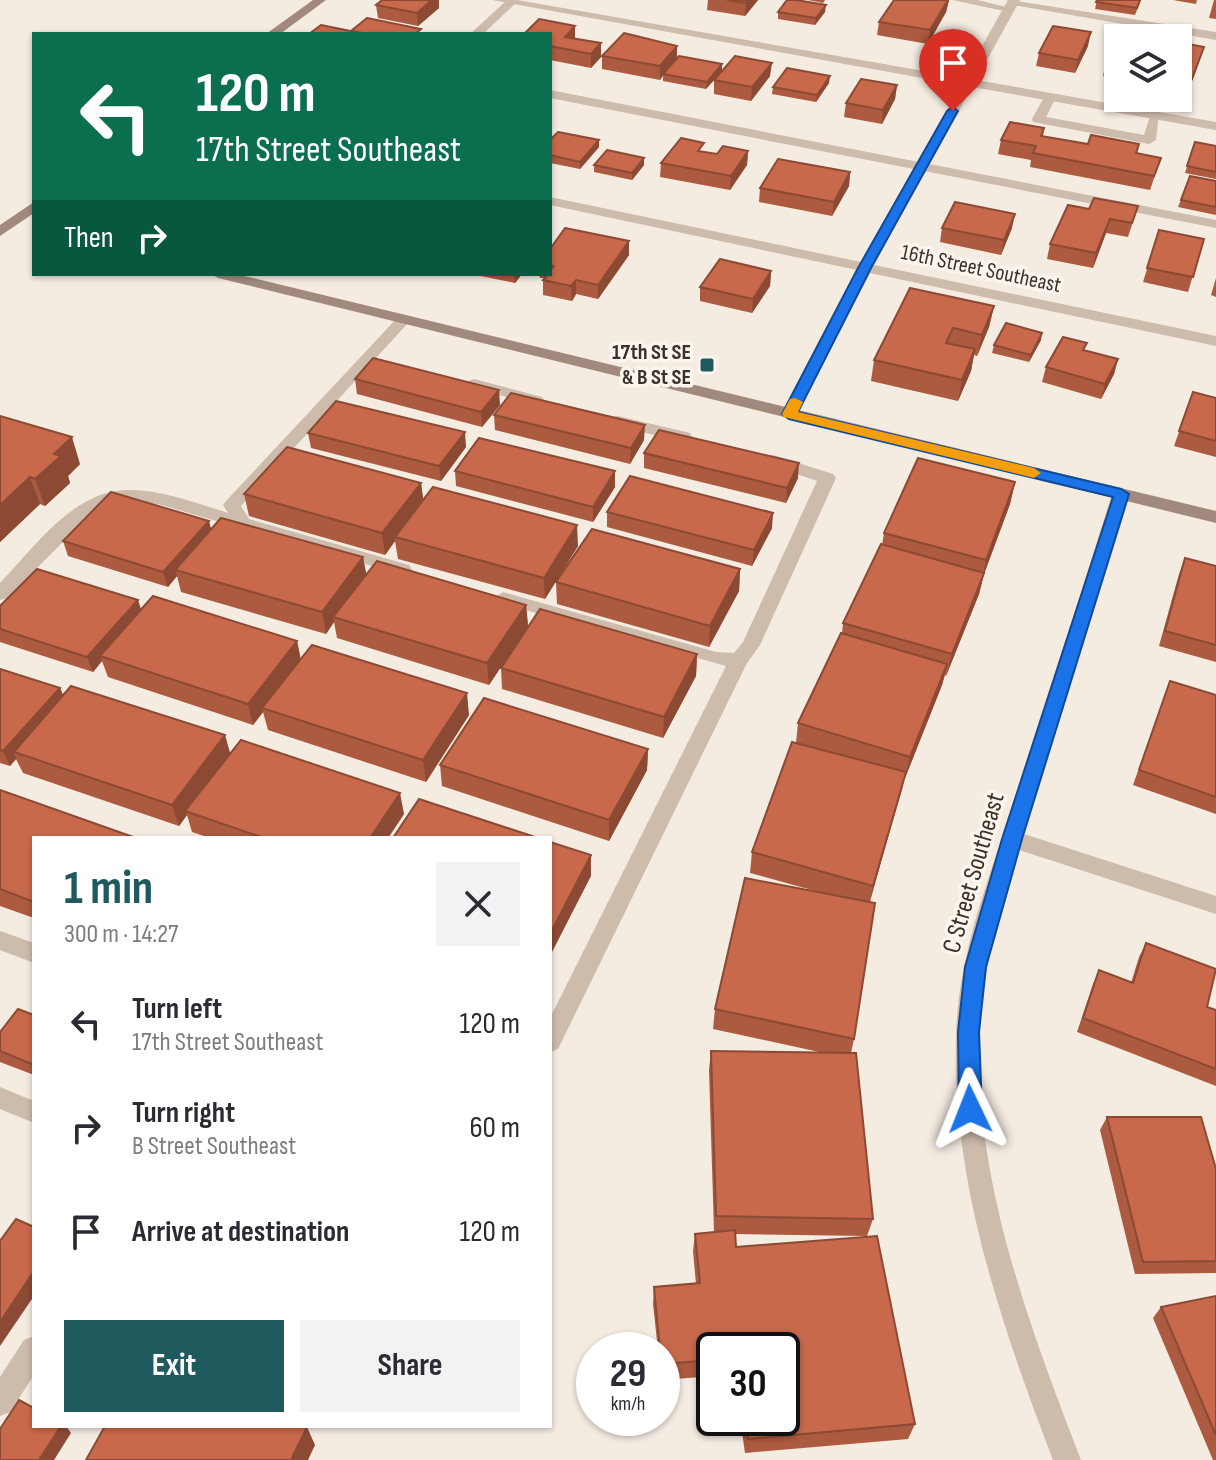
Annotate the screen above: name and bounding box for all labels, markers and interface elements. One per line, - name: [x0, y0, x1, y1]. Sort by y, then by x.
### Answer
- map controls: [1104, 24, 1192, 112]
- button: layers: [1104, 24, 1192, 112]
- pin: [919, 29, 987, 111]
- icon: arrive: [931, 41, 975, 85]
- text: 120 m: [196, 61, 316, 128]
- icon: left: [64, 64, 168, 168]
- text: 17th Street Southeast: [196, 129, 461, 172]
- icon: right: [130, 216, 174, 260]
- text: Then: [64, 220, 114, 256]
- street label: 16th Street Southeast: [899, 239, 1064, 299]
- place label: 17th St SE & B St SE: [612, 339, 691, 391]
- marker: 17th St SE & B St SE: [698, 356, 716, 374]
- street label: C Street Southeast: [936, 789, 1012, 957]
- text: 1 min: [64, 860, 153, 917]
- button: close: [436, 862, 520, 946]
- text: 300 m · 14:27: [64, 919, 178, 950]
- text: Turn left: [132, 991, 222, 1027]
- icon: left: [64, 1002, 108, 1046]
- text: 120 m: [459, 1006, 520, 1042]
- text: 17th Street Southeast: [132, 1027, 323, 1058]
- position arrow: [928, 1067, 1012, 1151]
- text: Turn right: [132, 1095, 235, 1131]
- icon: right: [64, 1106, 108, 1150]
- text: 60 m: [469, 1110, 520, 1146]
- text: B Street Southeast: [132, 1131, 296, 1162]
- icon: arrive: [64, 1210, 108, 1254]
- text: Arrive at destination: [132, 1214, 349, 1250]
- text: 120 m: [459, 1214, 520, 1250]
- button: Exit: [64, 1320, 284, 1412]
- button: Share: [300, 1320, 520, 1412]
- speed limit sign: 30: [696, 1332, 800, 1436]
- text: 29: [610, 1350, 646, 1398]
- text: km/h: [611, 1392, 645, 1416]

